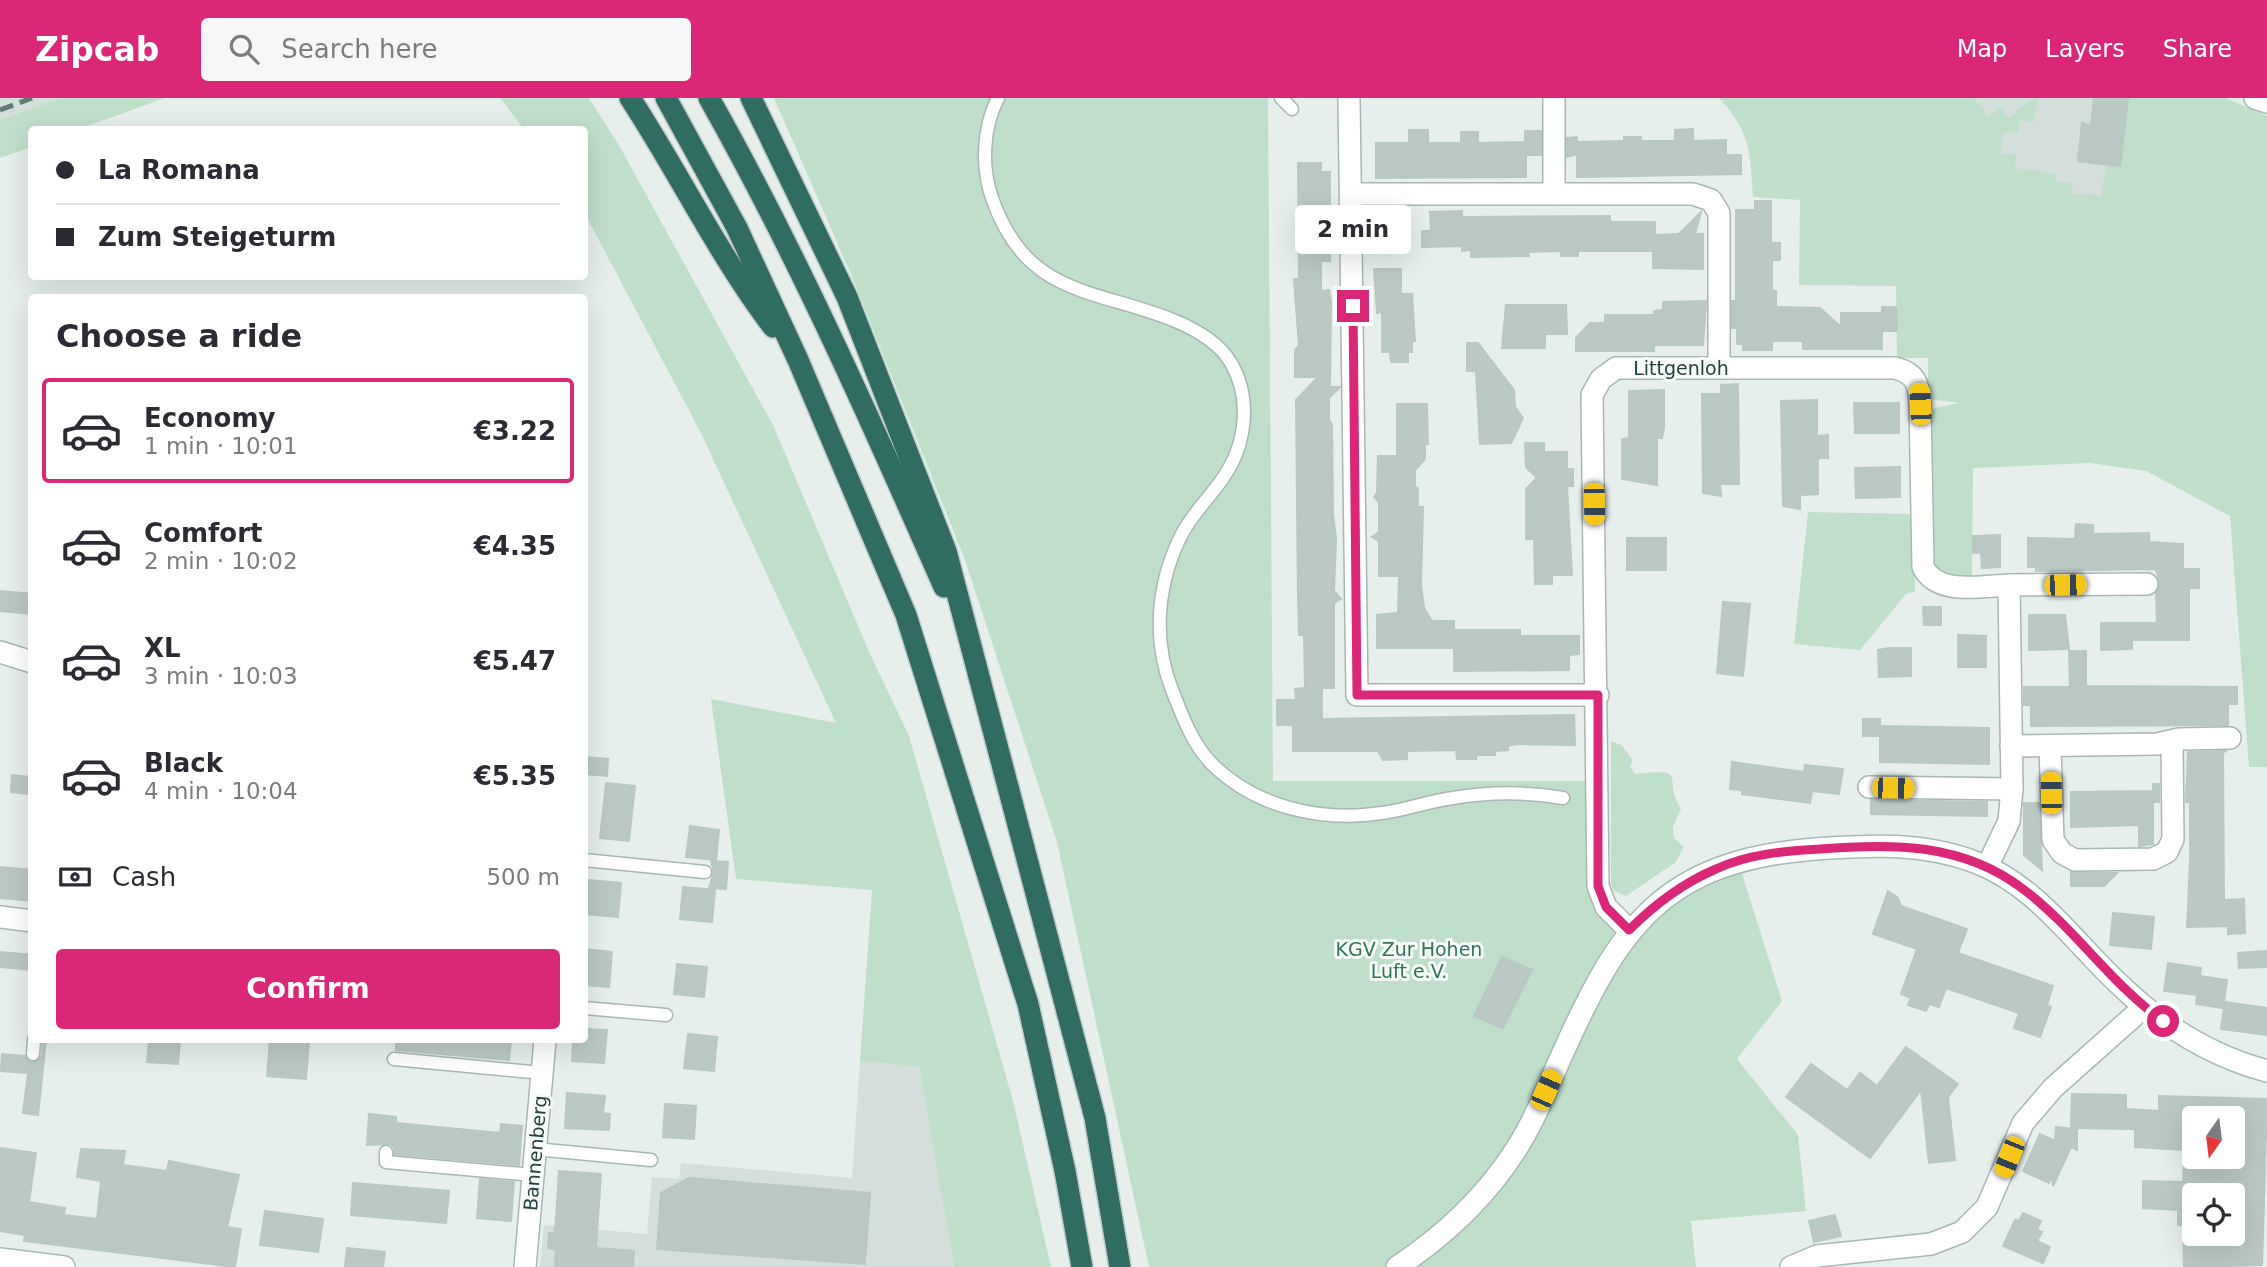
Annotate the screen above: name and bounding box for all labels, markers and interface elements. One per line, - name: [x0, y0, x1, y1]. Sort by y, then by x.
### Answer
- search box: [201, 18, 691, 81]
- text: Zipcab: [35, 30, 159, 69]
- icon: search: [225, 30, 263, 68]
- text: Search here: [281, 34, 438, 64]
- text: Map: [1957, 35, 2007, 63]
- text: Layers: [2045, 35, 2125, 63]
- text: Share: [2163, 35, 2232, 63]
- text: La Romana: [98, 155, 260, 185]
- callout: 2 min: [1295, 204, 1411, 254]
- text: 2 min: [1317, 216, 1389, 242]
- text: Zum Steigeturm: [98, 222, 336, 252]
- route end: [1337, 290, 1369, 322]
- text: Choose a ride: [56, 317, 302, 355]
- street label: Littgenloh: [1633, 357, 1729, 379]
- car: [1909, 382, 1932, 426]
- icon: car: [60, 399, 123, 462]
- text: Economy: [144, 403, 275, 433]
- text: €3.22: [474, 416, 556, 446]
- text: 1 min · 10:01: [144, 433, 298, 459]
- car: [1584, 483, 1605, 525]
- icon: car: [60, 514, 123, 577]
- text: Comfort: [144, 518, 262, 548]
- text: €4.35: [474, 531, 556, 561]
- text: 2 min · 10:02: [144, 548, 298, 574]
- car: [2044, 574, 2087, 596]
- icon: car: [60, 629, 123, 692]
- text: XL: [144, 633, 181, 663]
- text: €5.47: [474, 646, 556, 676]
- text: 3 min · 10:03: [144, 663, 298, 689]
- icon: car: [60, 744, 123, 807]
- text: Black: [144, 748, 223, 778]
- text: €5.35: [474, 761, 556, 791]
- car: [2041, 772, 2062, 814]
- car: [1872, 777, 1915, 799]
- text: 4 min · 10:04: [144, 778, 298, 804]
- icon: cash: [56, 858, 94, 896]
- text: Cash: [112, 862, 176, 892]
- text: 500 m: [486, 864, 560, 890]
- park label: KGV Zur Hohen Luft e.V.: [1336, 938, 1482, 982]
- button: Confirm: [56, 949, 560, 1029]
- route start: [2147, 1005, 2179, 1037]
- car: [1528, 1067, 1565, 1113]
- street label: Bannenberg: [519, 1094, 551, 1212]
- north arrow: [2182, 1106, 2245, 1169]
- map controls: [2182, 1106, 2245, 1246]
- car: [1992, 1134, 2027, 1180]
- button: locate: [2182, 1183, 2245, 1246]

